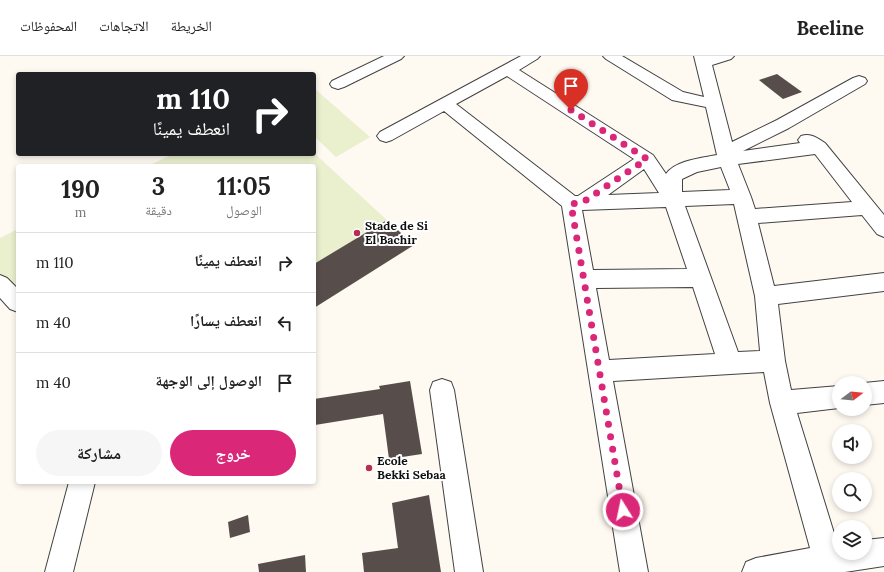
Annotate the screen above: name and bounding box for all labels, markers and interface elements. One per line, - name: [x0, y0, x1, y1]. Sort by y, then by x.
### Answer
- text: Beeline: [797, 16, 864, 40]
- text: المحفوظات: [20, 17, 77, 35]
- text: الاتجاهات: [99, 17, 149, 35]
- text: الخريطة: [171, 17, 212, 35]
- pin: [554, 69, 588, 110]
- icon: arrive: [560, 75, 582, 97]
- text: 110 m: [156, 81, 230, 117]
- icon: right: [244, 88, 296, 140]
- text: انعطف يمينًا: [153, 117, 230, 140]
- text: 3: [152, 171, 165, 202]
- text: 11:05: [217, 171, 271, 202]
- text: 190: [61, 174, 100, 205]
- text: دقيقة: [145, 202, 172, 219]
- text: الوصول: [226, 202, 262, 219]
- text: m: [75, 204, 86, 221]
- place label: Stade de Si El Bachir: [365, 218, 428, 247]
- marker: Stade de Si El Bachir: [352, 228, 362, 238]
- text: انعطف يمينًا: [194, 251, 262, 270]
- icon: right: [274, 252, 296, 274]
- text: 110 m: [36, 253, 74, 272]
- text: انعطف يسارًا: [190, 311, 262, 330]
- icon: left: [274, 312, 296, 334]
- text: 40 m: [36, 313, 71, 332]
- text: الوصول إلى الوجهة: [155, 371, 262, 390]
- icon: arrive: [274, 372, 296, 394]
- text: 40 m: [36, 373, 71, 392]
- north arrow: [832, 376, 872, 416]
- map controls: [832, 376, 872, 560]
- button: sound: [832, 424, 872, 464]
- button: مشاركة: [36, 430, 162, 476]
- button: خروج: [170, 430, 296, 476]
- place label: Ecole Bekki Sebaa: [377, 453, 447, 482]
- marker: Ecole Bekki Sebaa: [364, 463, 374, 473]
- button: search: [832, 472, 872, 512]
- position arrow: [602, 489, 644, 531]
- button: layers: [832, 520, 872, 560]

